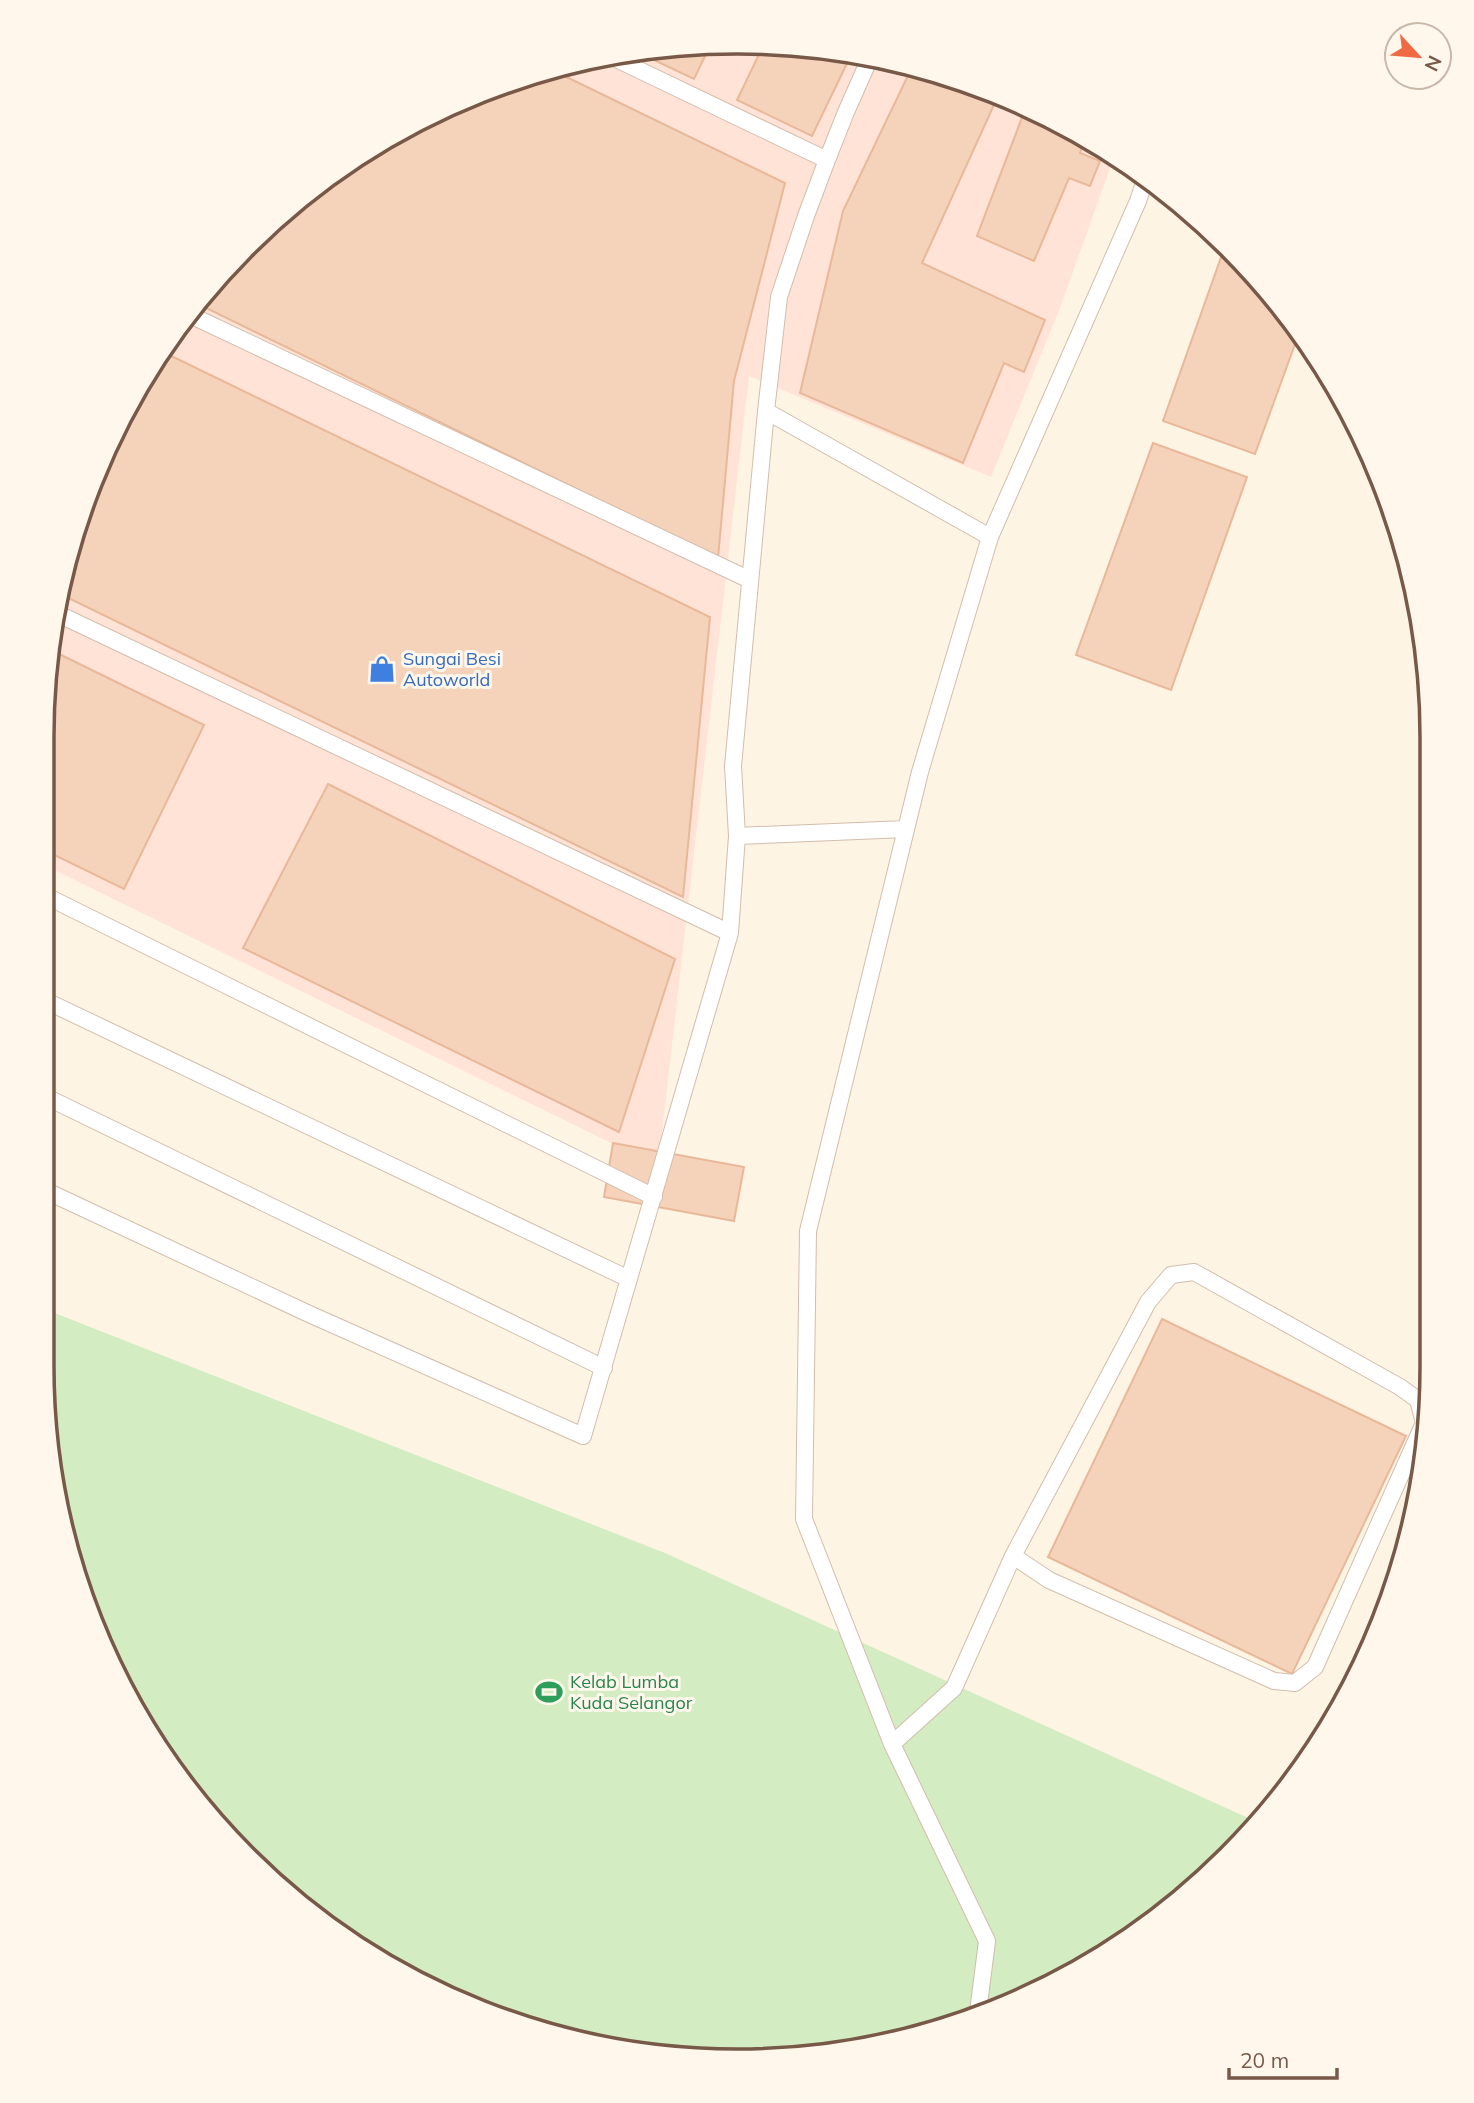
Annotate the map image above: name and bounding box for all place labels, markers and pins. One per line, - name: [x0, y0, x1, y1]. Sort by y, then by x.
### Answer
- place label: Sungai Besi Autoworld: [403, 647, 501, 691]
- shop icon: Sungai Besi Autoworld: [367, 654, 397, 684]
- place label: Kelab Lumba Kuda Selangor: [570, 1670, 693, 1714]
- sports icon: Kelab Lumba Kuda Selangor: [534, 1677, 564, 1707]

